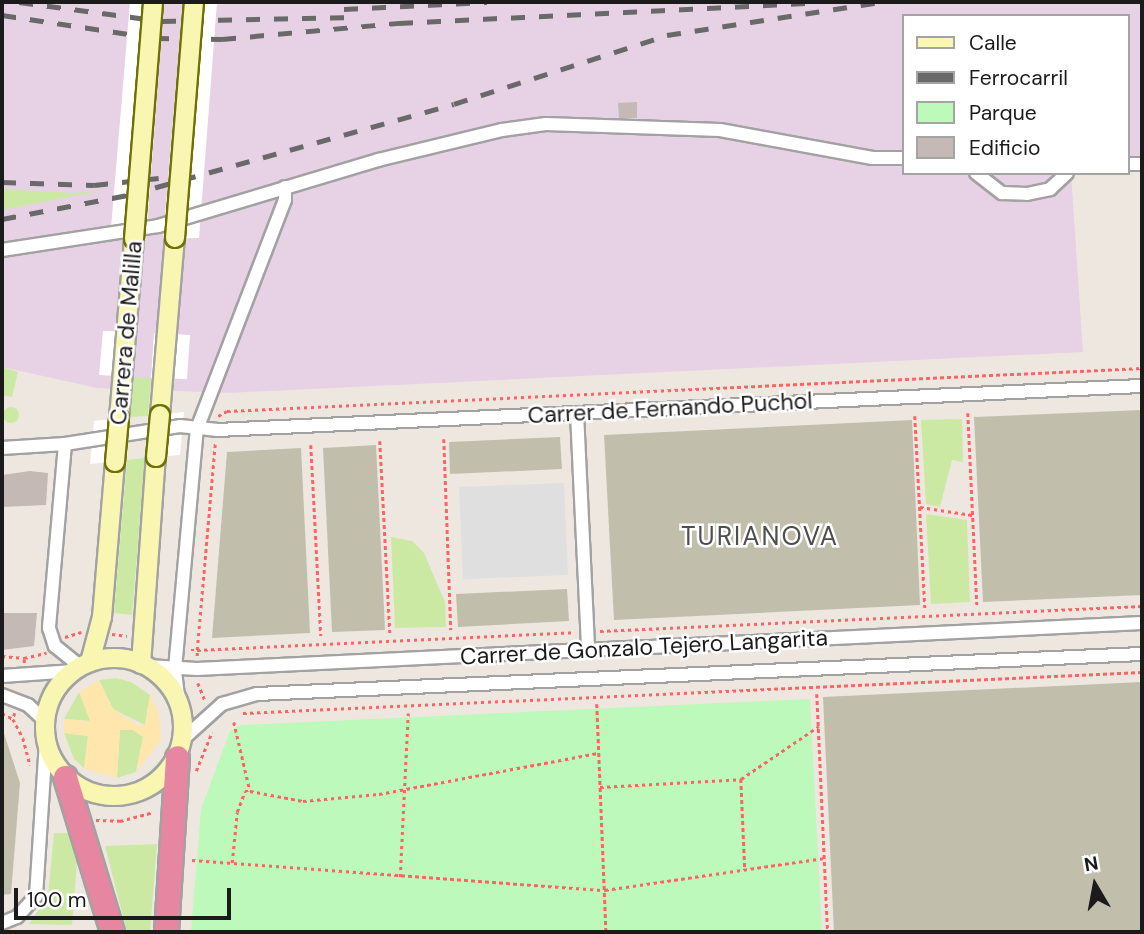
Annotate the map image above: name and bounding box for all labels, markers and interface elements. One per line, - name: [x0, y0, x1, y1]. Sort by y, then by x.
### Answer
- legend: [902, 14, 1130, 175]
- text: Calle: [969, 29, 1017, 57]
- text: Ferrocarril: [969, 64, 1068, 92]
- text: Parque: [969, 99, 1037, 127]
- text: Edificio: [969, 134, 1040, 162]
- street label: Carrera de Malilla: [104, 240, 148, 426]
- street label: Carrer de Fernando Puchol: [527, 387, 813, 429]
- district label: TURIANOVA: [682, 521, 838, 553]
- street label: Carrer de Gonzalo Tejero Langarita: [459, 624, 829, 670]
- north arrow: [1060, 850, 1130, 920]
- text: N: [1082, 850, 1100, 877]
- scale bar: [18, 874, 234, 918]
- text: 100 m: [27, 886, 87, 914]

